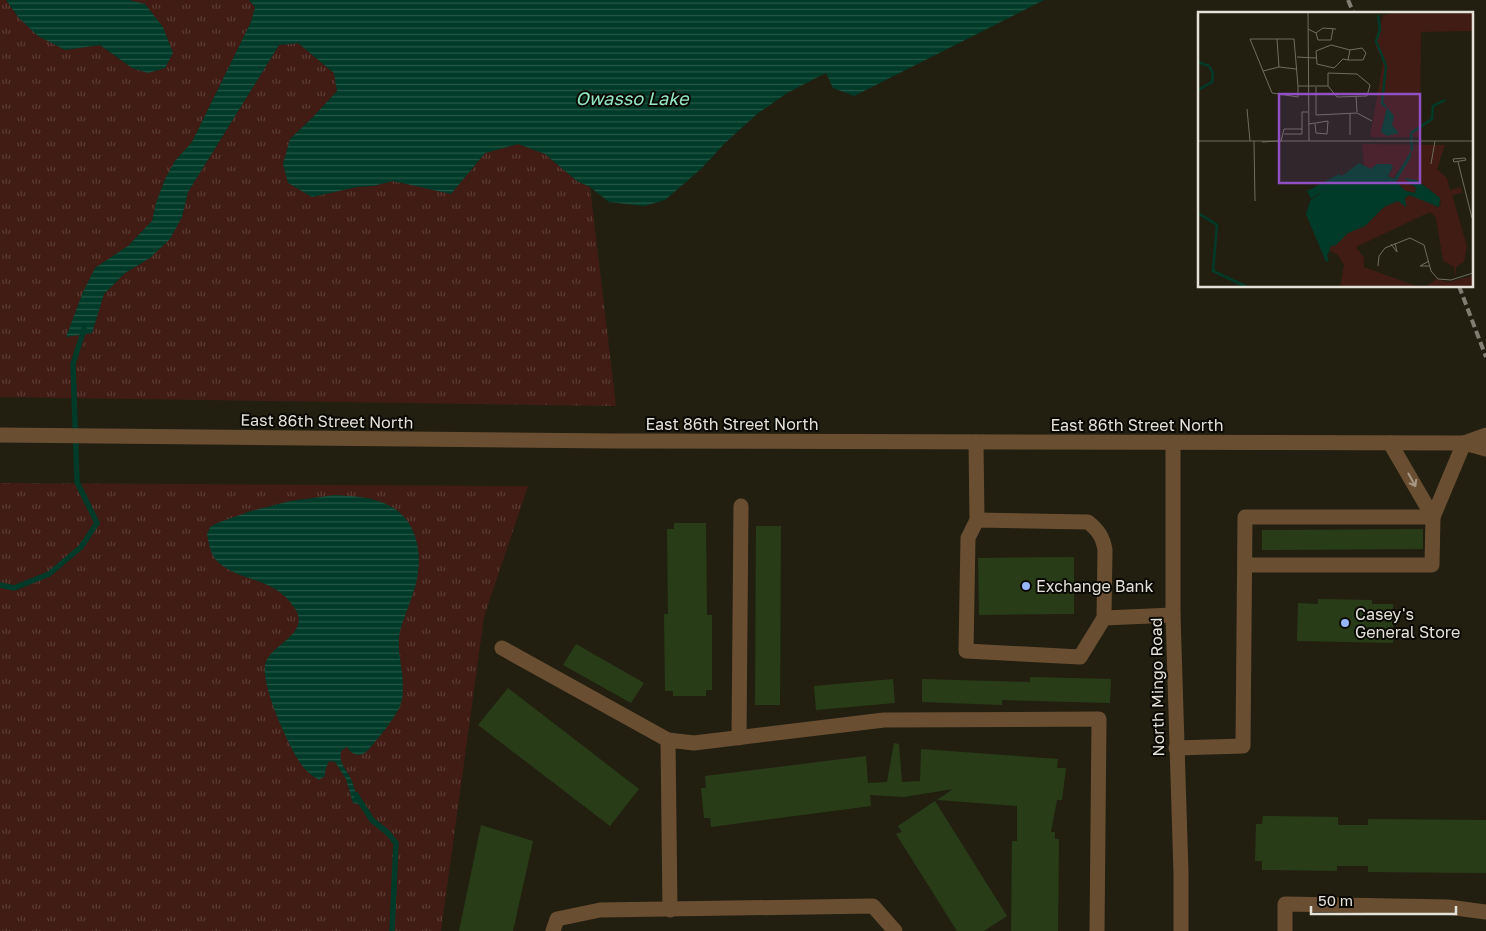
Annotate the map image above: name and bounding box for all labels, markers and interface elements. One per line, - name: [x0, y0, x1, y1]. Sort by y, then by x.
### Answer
- inset map: [1198, 12, 1474, 288]
- water label: Owasso Lake: [576, 87, 690, 109]
- street label: East 86th Street North: [240, 409, 414, 433]
- street label: East 86th Street North: [645, 414, 819, 434]
- street label: East 86th Street North: [1050, 415, 1224, 435]
- one-way arrow: [1407, 472, 1417, 486]
- place label: Exchange Bank: [1036, 576, 1153, 596]
- marker: Exchange Bank: [1020, 580, 1032, 592]
- place label: Casey's General Store: [1355, 604, 1460, 642]
- street label: North Mingo Road: [1146, 617, 1168, 757]
- marker: Casey's General Store: [1339, 617, 1351, 629]
- scale bar: [1311, 884, 1456, 916]
- text: 50 m: [1318, 891, 1353, 909]

